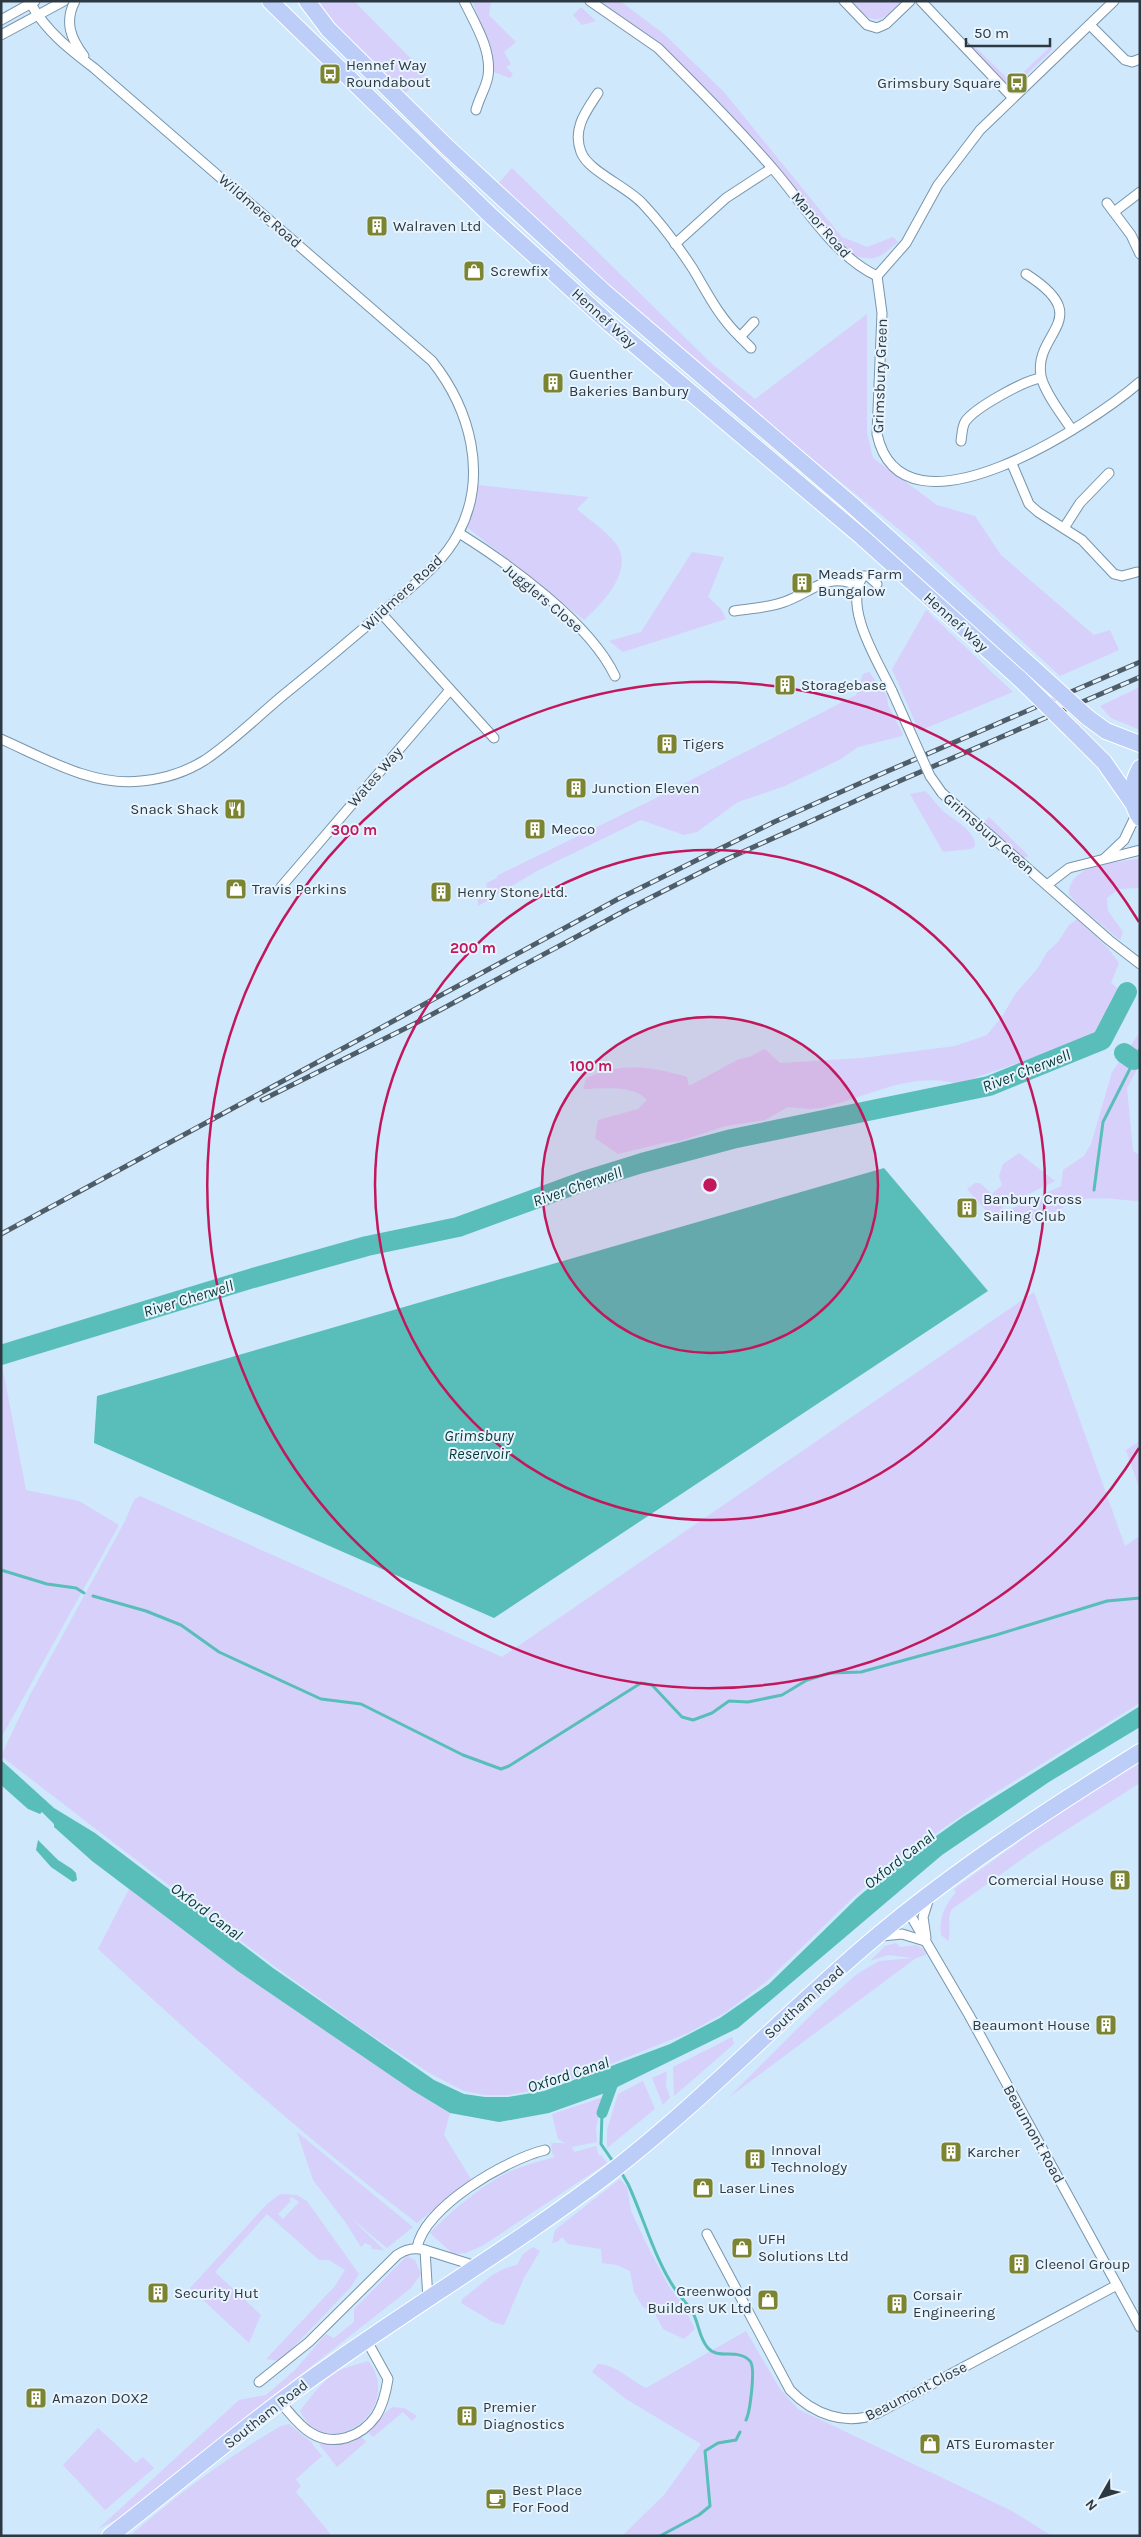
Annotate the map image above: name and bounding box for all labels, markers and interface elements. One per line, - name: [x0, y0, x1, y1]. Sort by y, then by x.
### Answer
- scale bar: [966, 15, 1050, 47]
- text: 50 m: [974, 24, 1009, 42]
- place label: Hennef Way Roundabout: [346, 56, 431, 91]
- bus stop icon: Hennef Way Roundabout: [318, 62, 342, 86]
- bus stop icon: Grimsbury Square: [1005, 71, 1029, 95]
- place label: Grimsbury Square: [877, 74, 1001, 92]
- street label: Wildmere Road: [215, 170, 305, 252]
- street label: Manor Road: [787, 188, 855, 262]
- building icon: Walraven Ltd: [365, 214, 389, 238]
- place label: Walraven Ltd: [393, 217, 481, 235]
- shop icon: Screwfix: [462, 259, 486, 283]
- place label: Screwfix: [490, 262, 548, 280]
- street label: Hennef Way: [568, 284, 640, 352]
- street label: Grimsbury Green: [869, 318, 891, 434]
- place label: Guenther Bakeries Banbury: [569, 365, 689, 400]
- building icon: Guenther Bakeries Banbury: [541, 371, 565, 395]
- street label: Wildmere Road: [358, 551, 446, 635]
- street label: Jugglers Close: [500, 560, 586, 636]
- place label: Meads Farm Bungalow: [818, 565, 902, 600]
- building icon: Meads Farm Bungalow: [790, 571, 814, 595]
- street label: Hennef Way: [920, 588, 992, 656]
- building icon: Storagebase: [773, 673, 797, 697]
- place label: Storagebase: [801, 676, 886, 694]
- building icon: Tigers: [655, 732, 679, 756]
- place label: Tigers: [683, 735, 724, 753]
- street label: Wates Way: [344, 743, 406, 811]
- building icon: Junction Eleven: [564, 776, 588, 800]
- place label: Junction Eleven: [592, 779, 699, 797]
- street label: Grimsbury Green: [940, 789, 1038, 879]
- restaurant icon: Snack Shack: [223, 797, 247, 821]
- place label: Snack Shack: [130, 800, 219, 818]
- building icon: Mecco: [523, 817, 547, 841]
- place label: Mecco: [551, 820, 595, 838]
- text: 300 m: [331, 821, 377, 839]
- shop icon: Travis Perkins: [224, 877, 248, 901]
- place label: Travis Perkins: [252, 880, 347, 898]
- building icon: Henry Stone Ltd.: [429, 880, 453, 904]
- place label: Henry Stone Ltd.: [457, 883, 568, 901]
- text: 200 m: [450, 939, 496, 957]
- water label: River Cherwell: [979, 1045, 1073, 1096]
- text: 100 m: [570, 1057, 612, 1075]
- water label: River Cherwell: [530, 1162, 624, 1211]
- centre of rings: [701, 1176, 719, 1194]
- place label: Banbury Cross Sailing Club: [983, 1190, 1082, 1225]
- building icon: Banbury Cross Sailing Club: [955, 1196, 979, 1220]
- water label: River Cherwell: [141, 1276, 235, 1321]
- water label: Grimsbury Reservoir: [444, 1426, 515, 1463]
- water label: Oxford Canal: [860, 1826, 938, 1893]
- building icon: Comercial House: [1108, 1868, 1132, 1892]
- place label: Comercial House: [988, 1871, 1104, 1889]
- water label: Oxford Canal: [167, 1878, 246, 1944]
- street label: Southam Road: [760, 1961, 848, 2043]
- building icon: Beaumont House: [1094, 2013, 1118, 2037]
- place label: Beaumont House: [972, 2016, 1090, 2034]
- water label: Oxford Canal: [525, 2052, 611, 2097]
- street label: Beaumont Road: [1000, 2082, 1068, 2186]
- building icon: Karcher: [939, 2140, 963, 2164]
- place label: Innoval Technology: [771, 2141, 847, 2176]
- place label: Karcher: [967, 2143, 1020, 2161]
- building icon: Innoval Technology: [743, 2147, 767, 2171]
- shop icon: Laser Lines: [691, 2176, 715, 2200]
- place label: Laser Lines: [719, 2179, 795, 2197]
- place label: UFH Solutions Ltd: [758, 2230, 849, 2265]
- shop icon: UFH Solutions Ltd: [730, 2236, 754, 2260]
- building icon: Cleenol Group: [1007, 2252, 1031, 2276]
- place label: Cleenol Group: [1035, 2255, 1130, 2273]
- building icon: Security Hut: [146, 2281, 170, 2305]
- place label: Greenwood Builders UK Ltd: [647, 2282, 752, 2317]
- place label: Security Hut: [174, 2284, 259, 2302]
- place label: Corsair Engineering: [913, 2286, 996, 2321]
- shop icon: Greenwood Builders UK Ltd: [756, 2288, 780, 2312]
- building icon: Corsair Engineering: [885, 2292, 909, 2316]
- street label: Beaumont Close: [862, 2358, 970, 2424]
- street label: Southam Road: [220, 2376, 312, 2452]
- building icon: Amazon DOX2: [24, 2386, 48, 2410]
- place label: Amazon DOX2: [52, 2389, 149, 2407]
- place label: Premier Diagnostics: [483, 2398, 565, 2433]
- building icon: Premier Diagnostics: [455, 2404, 479, 2428]
- shop icon: ATS Euromaster: [918, 2432, 942, 2456]
- place label: ATS Euromaster: [946, 2435, 1055, 2453]
- north arrow: [1076, 2472, 1126, 2522]
- place label: Best Place For Food: [512, 2481, 582, 2516]
- cafe icon: Best Place For Food: [484, 2487, 508, 2511]
- text: N: [1082, 2496, 1101, 2514]

